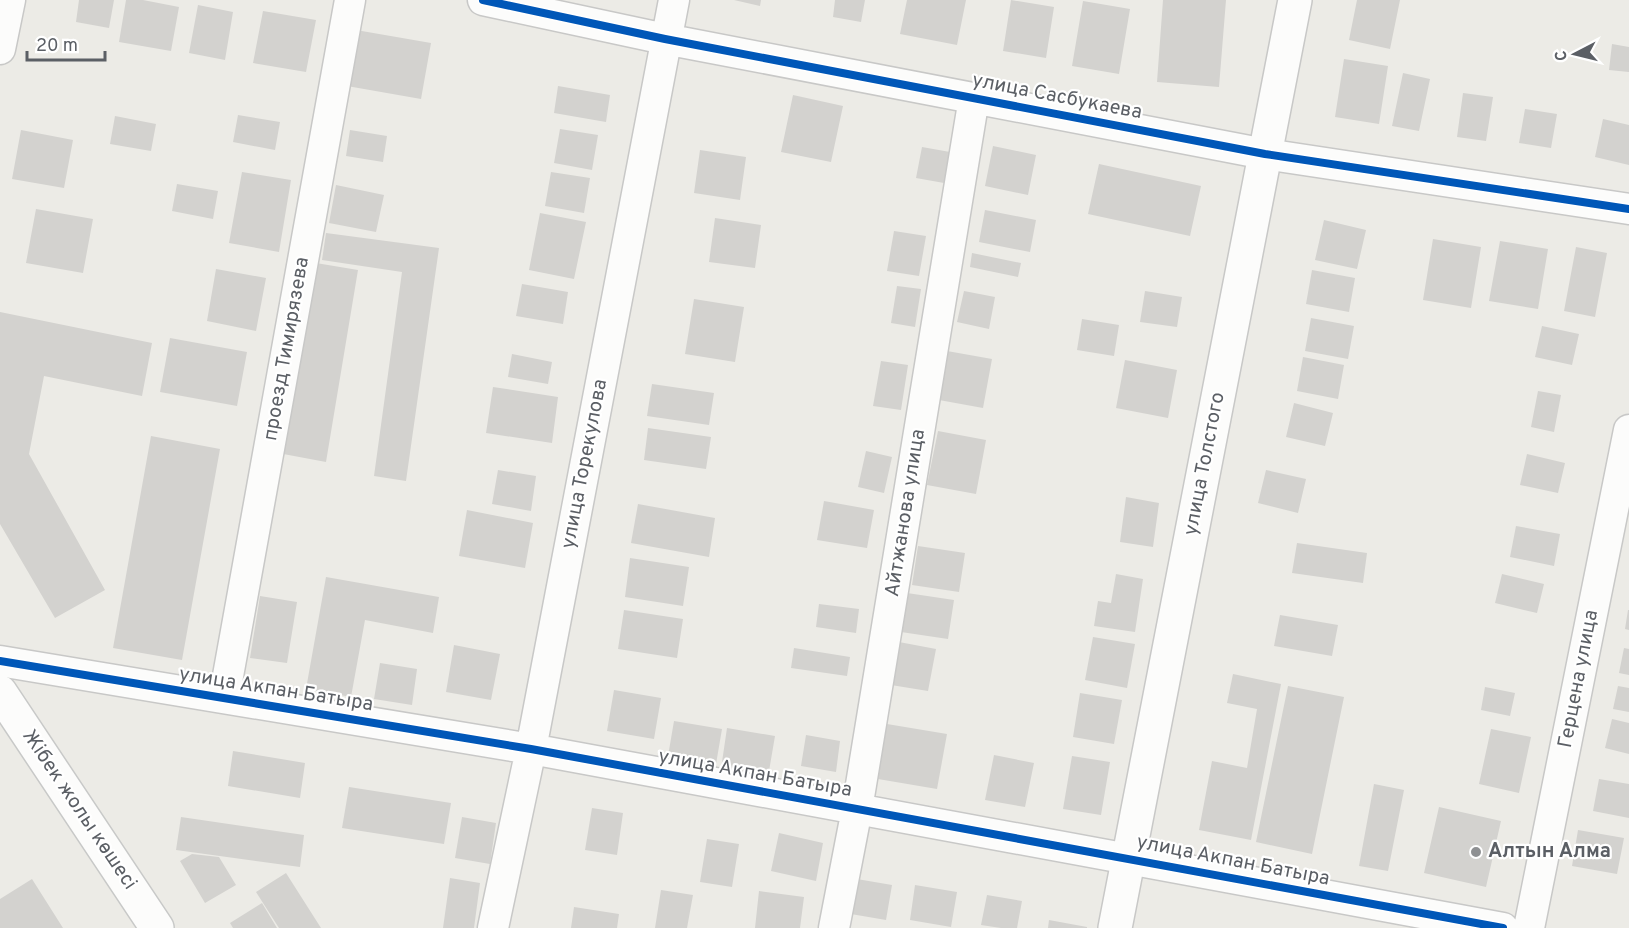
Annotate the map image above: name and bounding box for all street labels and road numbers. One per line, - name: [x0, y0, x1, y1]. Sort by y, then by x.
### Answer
- street label: улица Сасбукаева: [970, 68, 1144, 126]
- street label: проезд Тимирязева: [258, 255, 316, 443]
- street label: улица Торекулова: [556, 377, 614, 551]
- street label: улица Толстого: [1178, 390, 1232, 538]
- street label: Айтжанова улица: [880, 427, 932, 599]
- street label: Герцена улица: [1553, 608, 1605, 750]
- street label: улица Акпан Батыра: [177, 662, 375, 718]
- street label: Жібек жолы көшесі: [16, 725, 142, 895]
- street label: улица Акпан Батыра: [656, 744, 854, 804]
- street label: улица Акпан Батыра: [1134, 830, 1332, 892]

